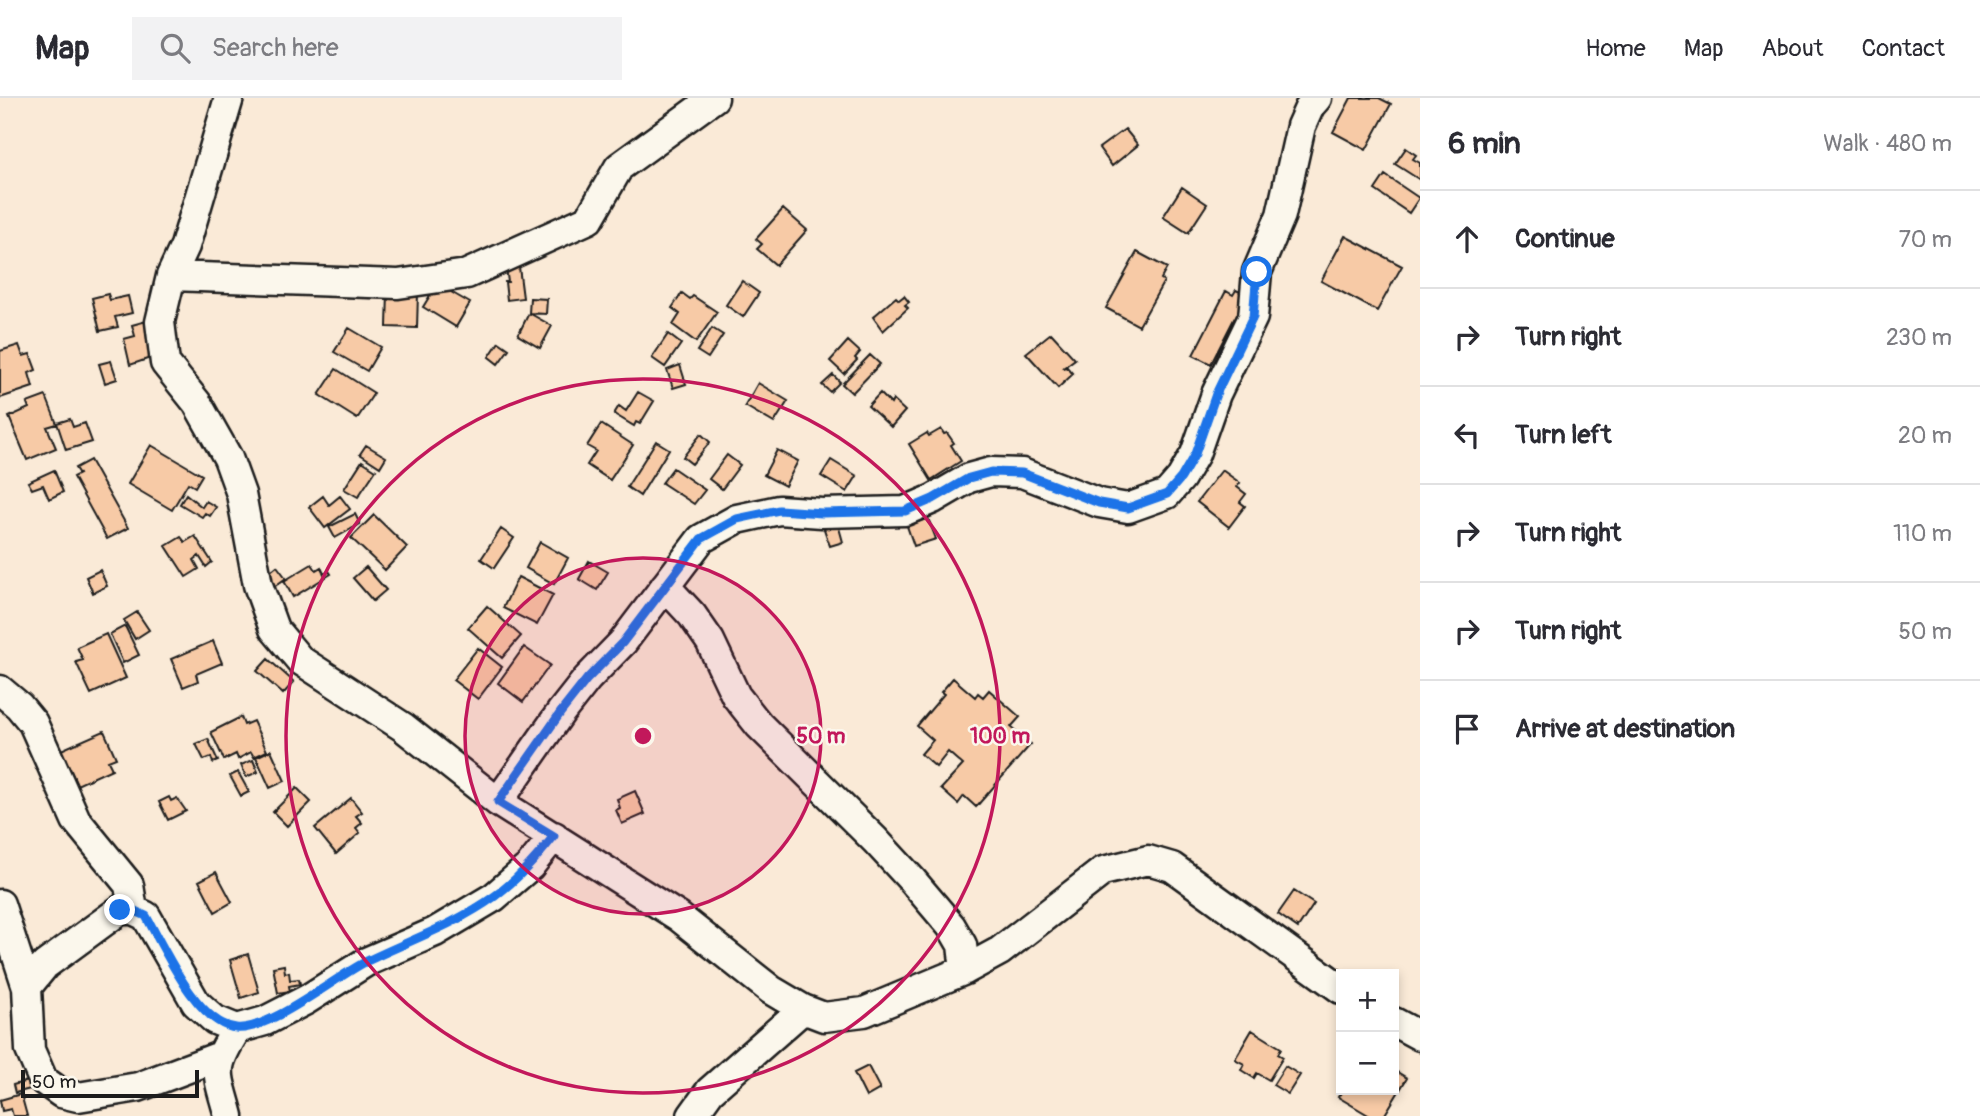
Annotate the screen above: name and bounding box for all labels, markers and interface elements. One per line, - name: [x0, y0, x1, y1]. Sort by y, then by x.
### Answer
- search box: [132, 17, 622, 80]
- text: Map: [35, 28, 90, 69]
- icon: search: [156, 29, 194, 67]
- text: Search here: [212, 32, 339, 64]
- text: Home: [1585, 34, 1646, 63]
- text: Map: [1684, 34, 1724, 63]
- text: About: [1762, 34, 1824, 63]
- text: Contact: [1862, 34, 1945, 63]
- text: 6 min: [1448, 125, 1521, 162]
- text: Walk · 480 m: [1823, 129, 1952, 158]
- icon: ahead: [1448, 220, 1486, 258]
- text: Continue: [1515, 223, 1615, 255]
- text: 70 m: [1899, 225, 1952, 254]
- route start: [1241, 256, 1272, 287]
- icon: right: [1448, 318, 1486, 356]
- text: Turn right: [1515, 321, 1621, 353]
- text: 230 m: [1886, 323, 1952, 352]
- icon: left: [1448, 416, 1486, 454]
- text: Turn left: [1515, 419, 1611, 451]
- text: 20 m: [1898, 421, 1952, 450]
- icon: right: [1448, 514, 1486, 552]
- text: Turn right: [1515, 517, 1621, 549]
- text: 110 m: [1893, 519, 1952, 548]
- icon: right: [1448, 612, 1486, 650]
- text: Turn right: [1515, 615, 1621, 647]
- text: 50 m: [1898, 617, 1952, 646]
- icon: arrive: [1448, 710, 1486, 748]
- text: Arrive at destination: [1515, 713, 1735, 745]
- text: 50 m: [797, 723, 846, 750]
- text: 100 m: [970, 723, 1030, 750]
- centre of rings: [631, 724, 655, 748]
- route end: [104, 894, 135, 925]
- map controls: [1336, 969, 1399, 1095]
- button: +: [1336, 969, 1399, 1032]
- button: −: [1336, 1032, 1399, 1095]
- scale bar: [21, 1067, 200, 1099]
- text: 50 m: [32, 1070, 76, 1094]

